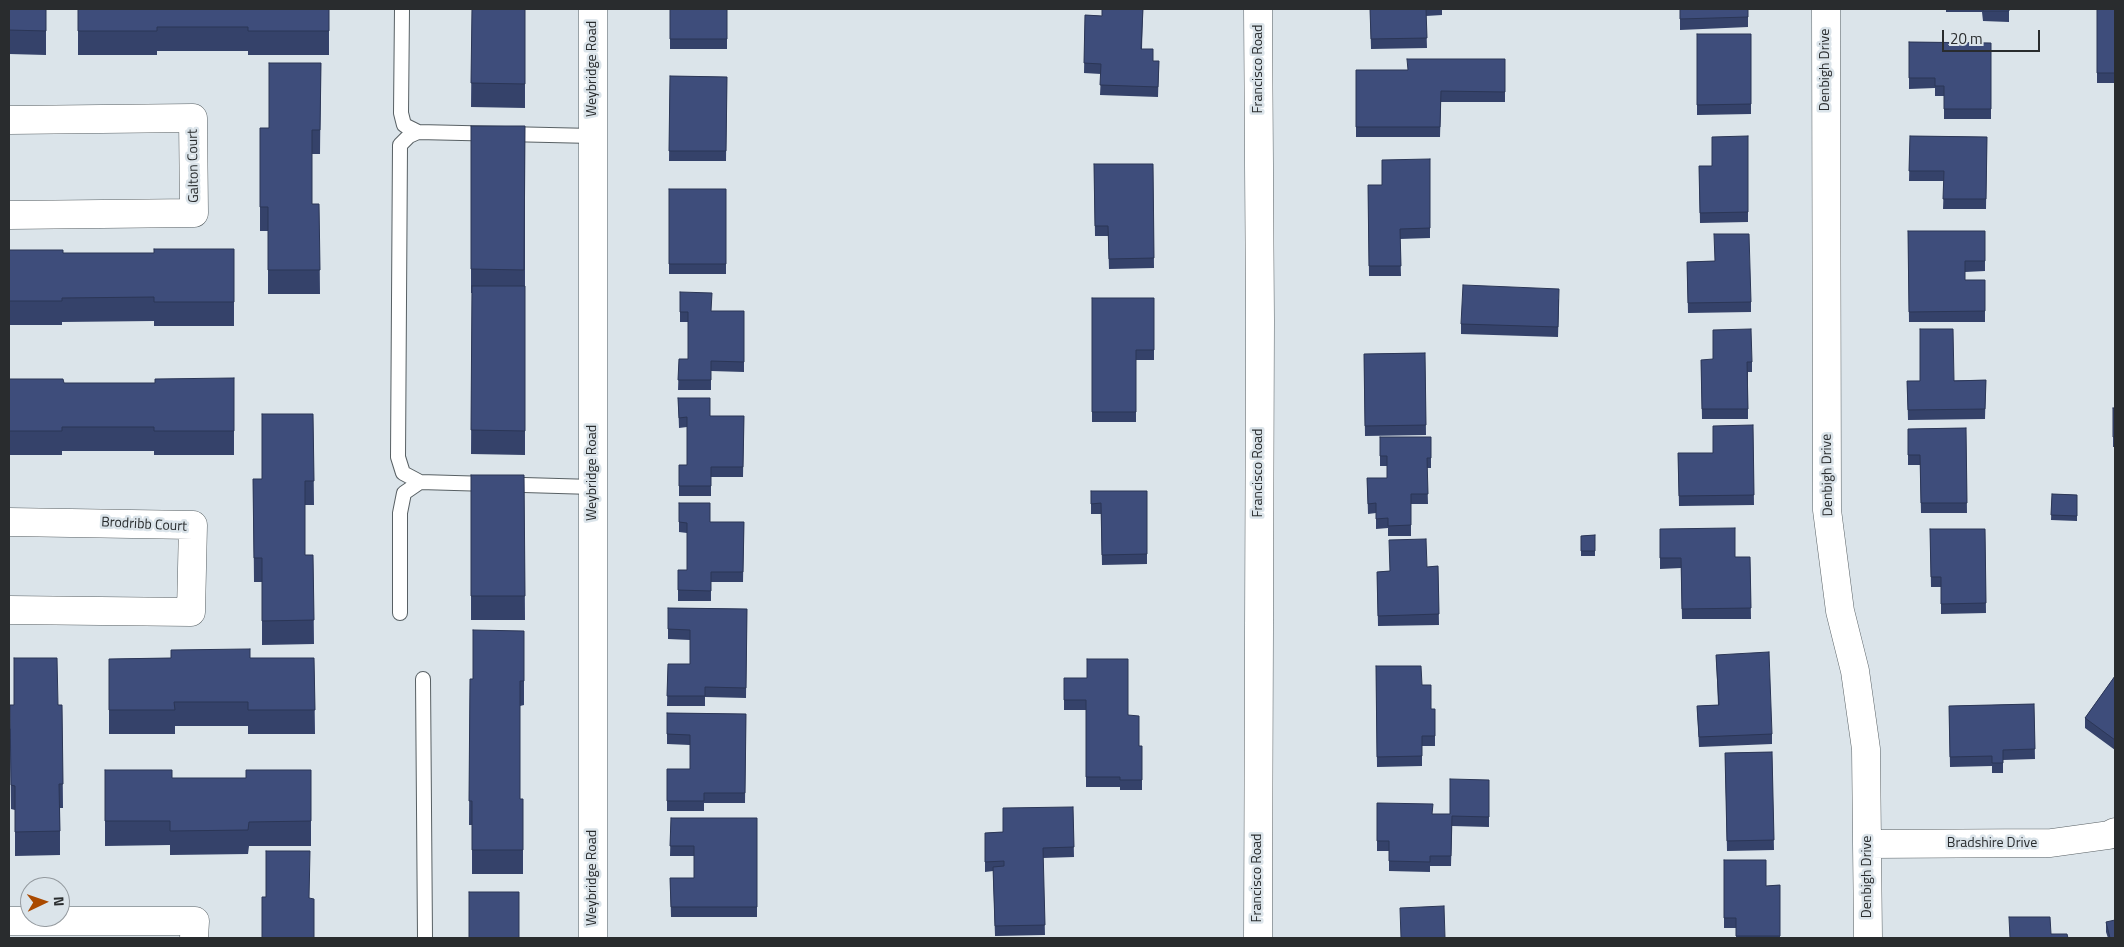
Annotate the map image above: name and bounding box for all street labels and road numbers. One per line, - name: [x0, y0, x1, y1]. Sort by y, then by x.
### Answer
- street label: Weybridge Road: [585, 21, 601, 117]
- street label: Francisco Road: [1251, 25, 1267, 113]
- street label: Denbigh Drive: [1818, 29, 1834, 111]
- street label: Galton Court: [185, 129, 203, 203]
- street label: Weybridge Road: [585, 425, 601, 521]
- street label: Francisco Road: [1251, 429, 1267, 517]
- street label: Denbigh Drive: [1819, 434, 1837, 516]
- street label: Brodribb Court: [101, 514, 187, 536]
- street label: Weybridge Road: [585, 830, 601, 926]
- street label: Francisco Road: [1250, 834, 1266, 922]
- street label: Denbigh Drive: [1860, 836, 1876, 918]
- street label: Bradshire Drive: [1947, 836, 2037, 852]

